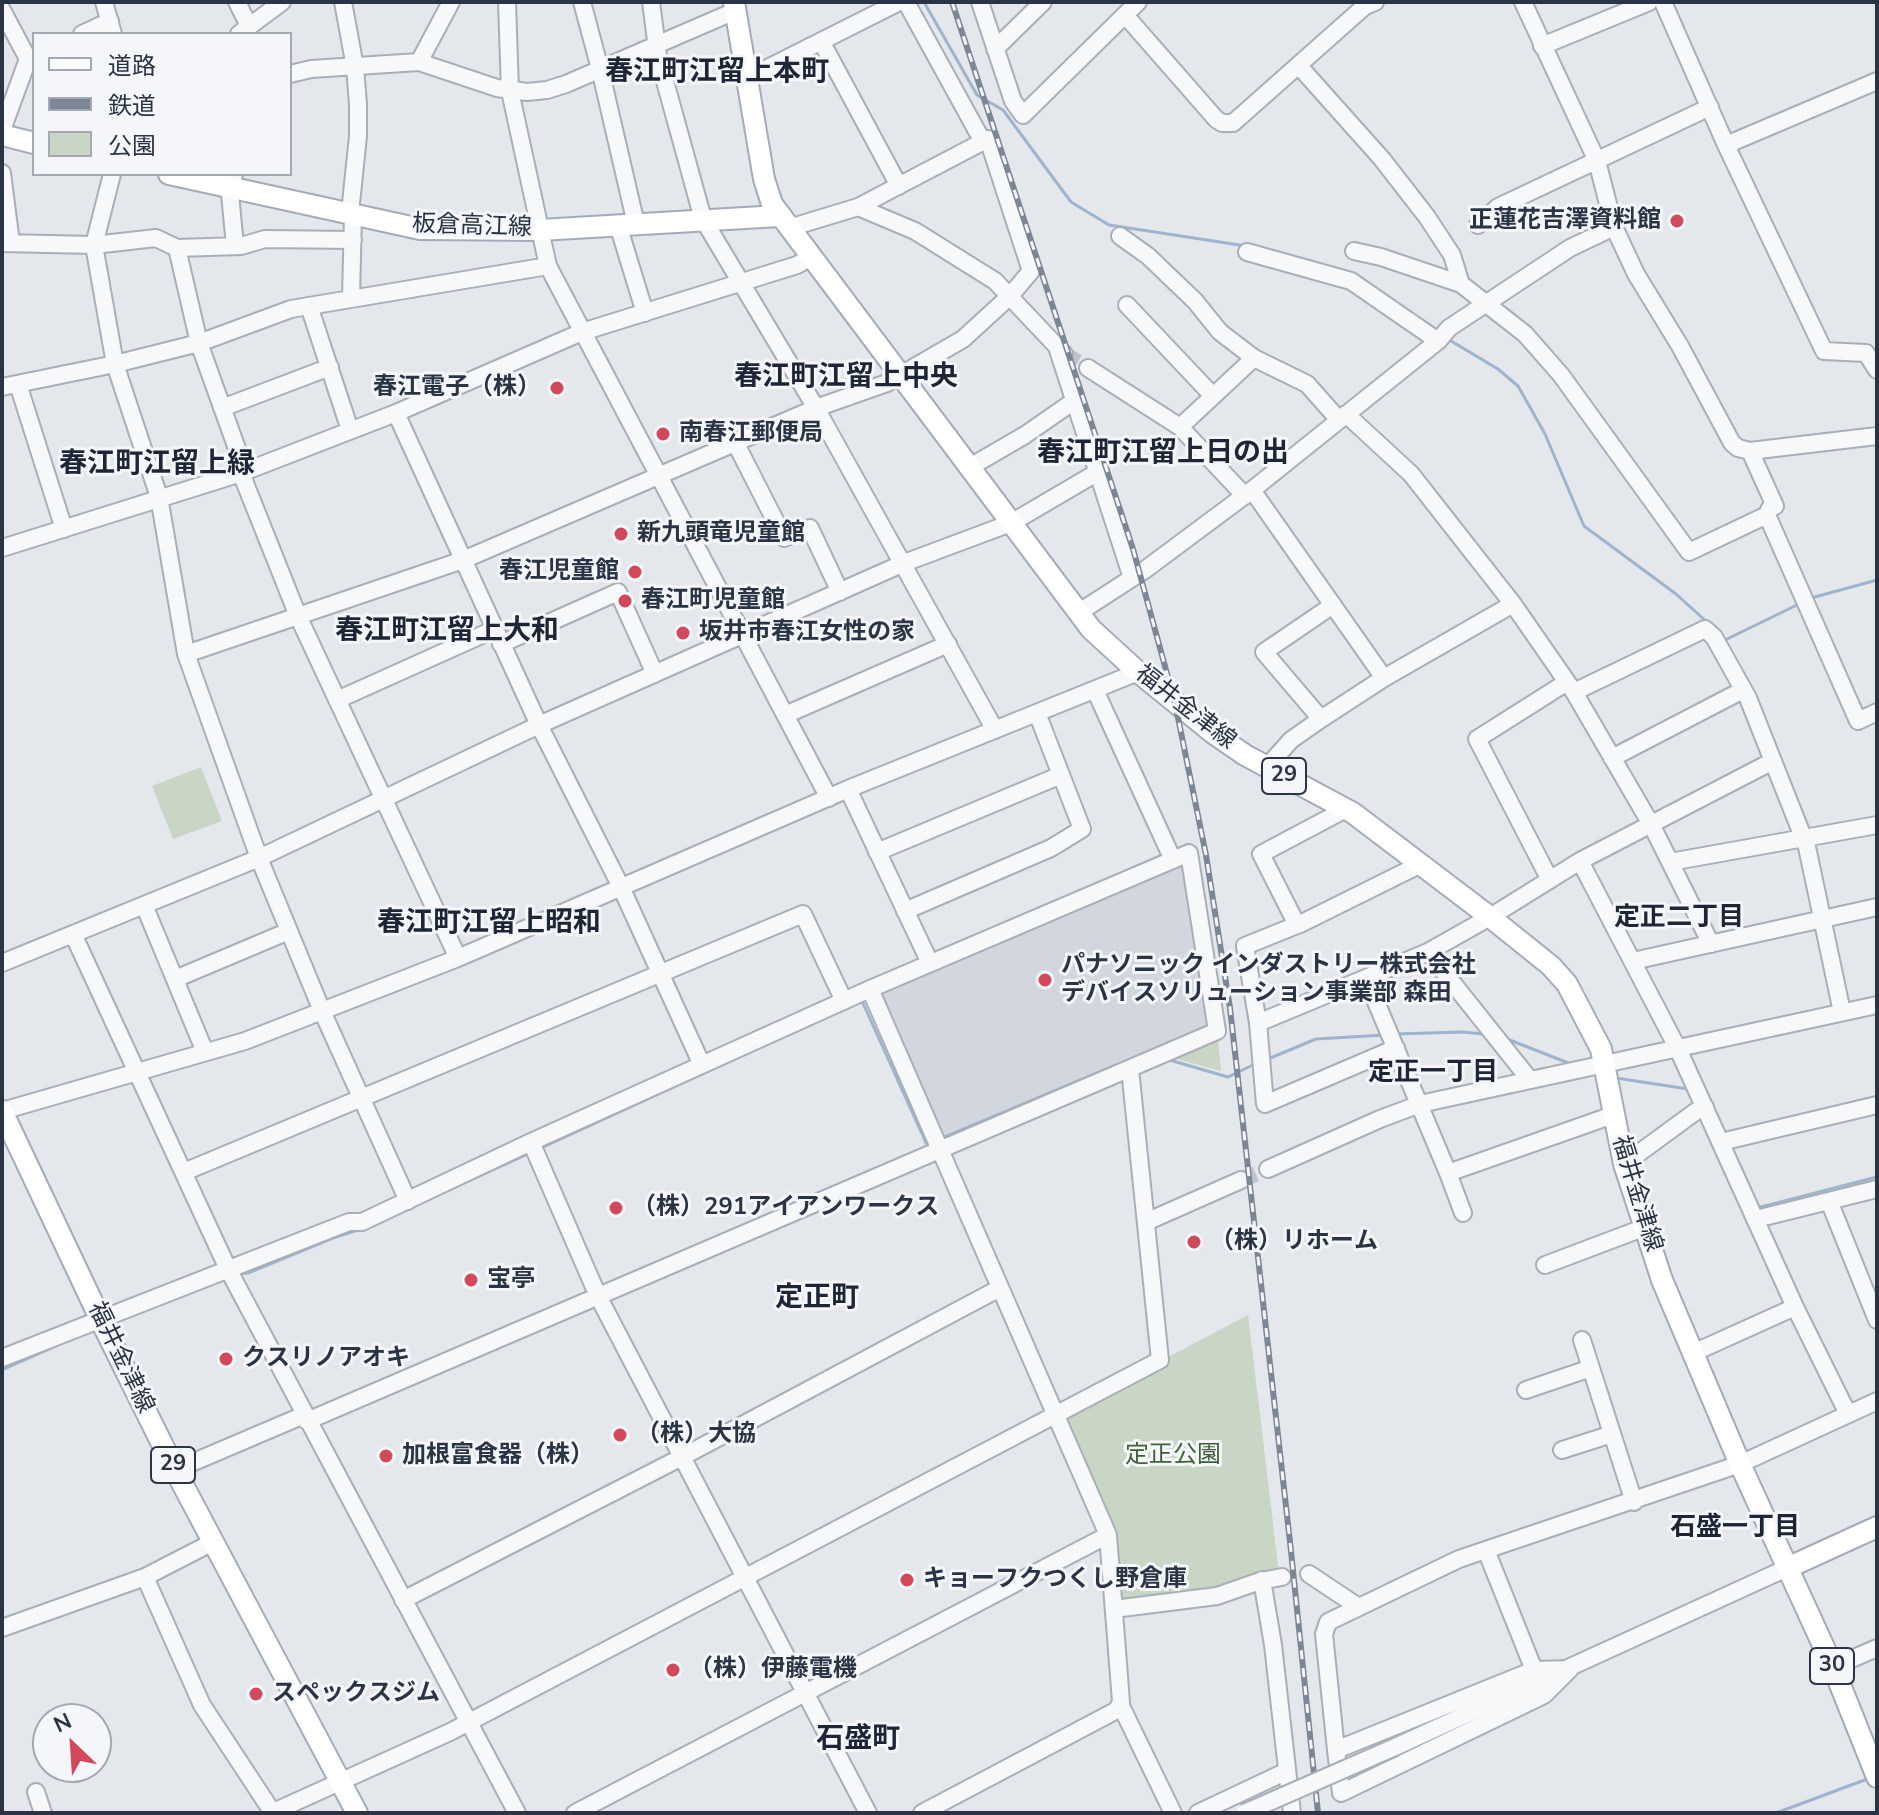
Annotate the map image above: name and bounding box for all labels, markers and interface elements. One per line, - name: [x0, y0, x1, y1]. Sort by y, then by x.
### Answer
- legend: [32, 32, 292, 176]
- text: 道路: [108, 50, 156, 82]
- district label: 春江町江留上本町: [605, 56, 829, 90]
- text: 鉄道: [108, 90, 156, 122]
- text: 公園: [108, 130, 156, 162]
- place label: 正蓮花吉澤資料館: [1469, 207, 1661, 235]
- street label: 板倉高江線: [412, 211, 532, 243]
- marker: 正蓮花吉澤資料館: [1668, 212, 1686, 230]
- district label: 春江町江留上中央: [734, 361, 958, 395]
- place label: 春江電子（株）: [373, 374, 541, 402]
- marker: 春江電子（株）: [548, 379, 566, 397]
- place label: 南春江郵便局: [679, 420, 823, 448]
- marker: 南春江郵便局: [654, 425, 672, 443]
- district label: 春江町江留上日の出: [1037, 437, 1289, 471]
- district label: 春江町江留上緑: [59, 448, 255, 482]
- place label: 新九頭竜児童館: [637, 520, 805, 548]
- marker: 新九頭竜児童館: [612, 525, 630, 543]
- place label: 春江児童館: [499, 558, 619, 586]
- marker: 春江児童館: [626, 563, 644, 581]
- place label: 春江町児童館: [641, 587, 785, 615]
- marker: 春江町児童館: [616, 592, 634, 610]
- district label: 春江町江留上大和: [335, 615, 559, 649]
- place label: 坂井市春江女性の家: [699, 619, 915, 647]
- marker: 坂井市春江女性の家: [674, 624, 692, 642]
- street label: 福井金津線: [1129, 660, 1241, 756]
- road number: 29: [1262, 758, 1306, 794]
- district label: 定正二丁目: [1614, 903, 1744, 935]
- district label: 春江町江留上昭和: [377, 907, 601, 941]
- place label: パナソニック インダストリー株式会社 デバイスソリューション事業部 森田: [1061, 952, 1475, 1008]
- marker: パナソニック インダストリー株式会社 デバイスソリューション事業部 森田: [1036, 971, 1054, 989]
- district label: 定正一丁目: [1368, 1058, 1498, 1090]
- street label: 福井金津線: [1605, 1132, 1667, 1256]
- place label: （株）291アイアンワークス: [632, 1194, 939, 1222]
- marker: （株）291アイアンワークス: [607, 1199, 625, 1217]
- place label: （株）リホーム: [1210, 1228, 1378, 1256]
- marker: （株）リホーム: [1185, 1233, 1203, 1251]
- place label: 宝亭: [487, 1266, 535, 1294]
- marker: 宝亭: [462, 1271, 480, 1289]
- district label: 定正町: [775, 1282, 859, 1316]
- street label: 福井金津線: [81, 1298, 159, 1418]
- place label: クスリノアオキ: [242, 1345, 410, 1373]
- marker: クスリノアオキ: [217, 1350, 235, 1368]
- place label: （株）大協: [636, 1421, 756, 1449]
- marker: （株）大協: [611, 1426, 629, 1444]
- place label: 加根富食器（株）: [402, 1442, 594, 1470]
- park label: 定正公園: [1125, 1442, 1221, 1470]
- road number: 29: [151, 1447, 195, 1483]
- marker: 加根富食器（株）: [377, 1447, 395, 1465]
- district label: 石盛一丁目: [1670, 1513, 1800, 1545]
- place label: キョーフクつくし野倉庫: [923, 1566, 1187, 1594]
- marker: キョーフクつくし野倉庫: [898, 1571, 916, 1589]
- road number: 30: [1810, 1648, 1854, 1684]
- place label: （株）伊藤電機: [689, 1656, 857, 1684]
- marker: （株）伊藤電機: [664, 1661, 682, 1679]
- place label: スペックスジム: [272, 1680, 440, 1708]
- marker: スペックスジム: [247, 1685, 265, 1703]
- north arrow: [32, 1703, 112, 1783]
- text: N: [49, 1706, 77, 1740]
- district label: 石盛町: [816, 1723, 900, 1757]

